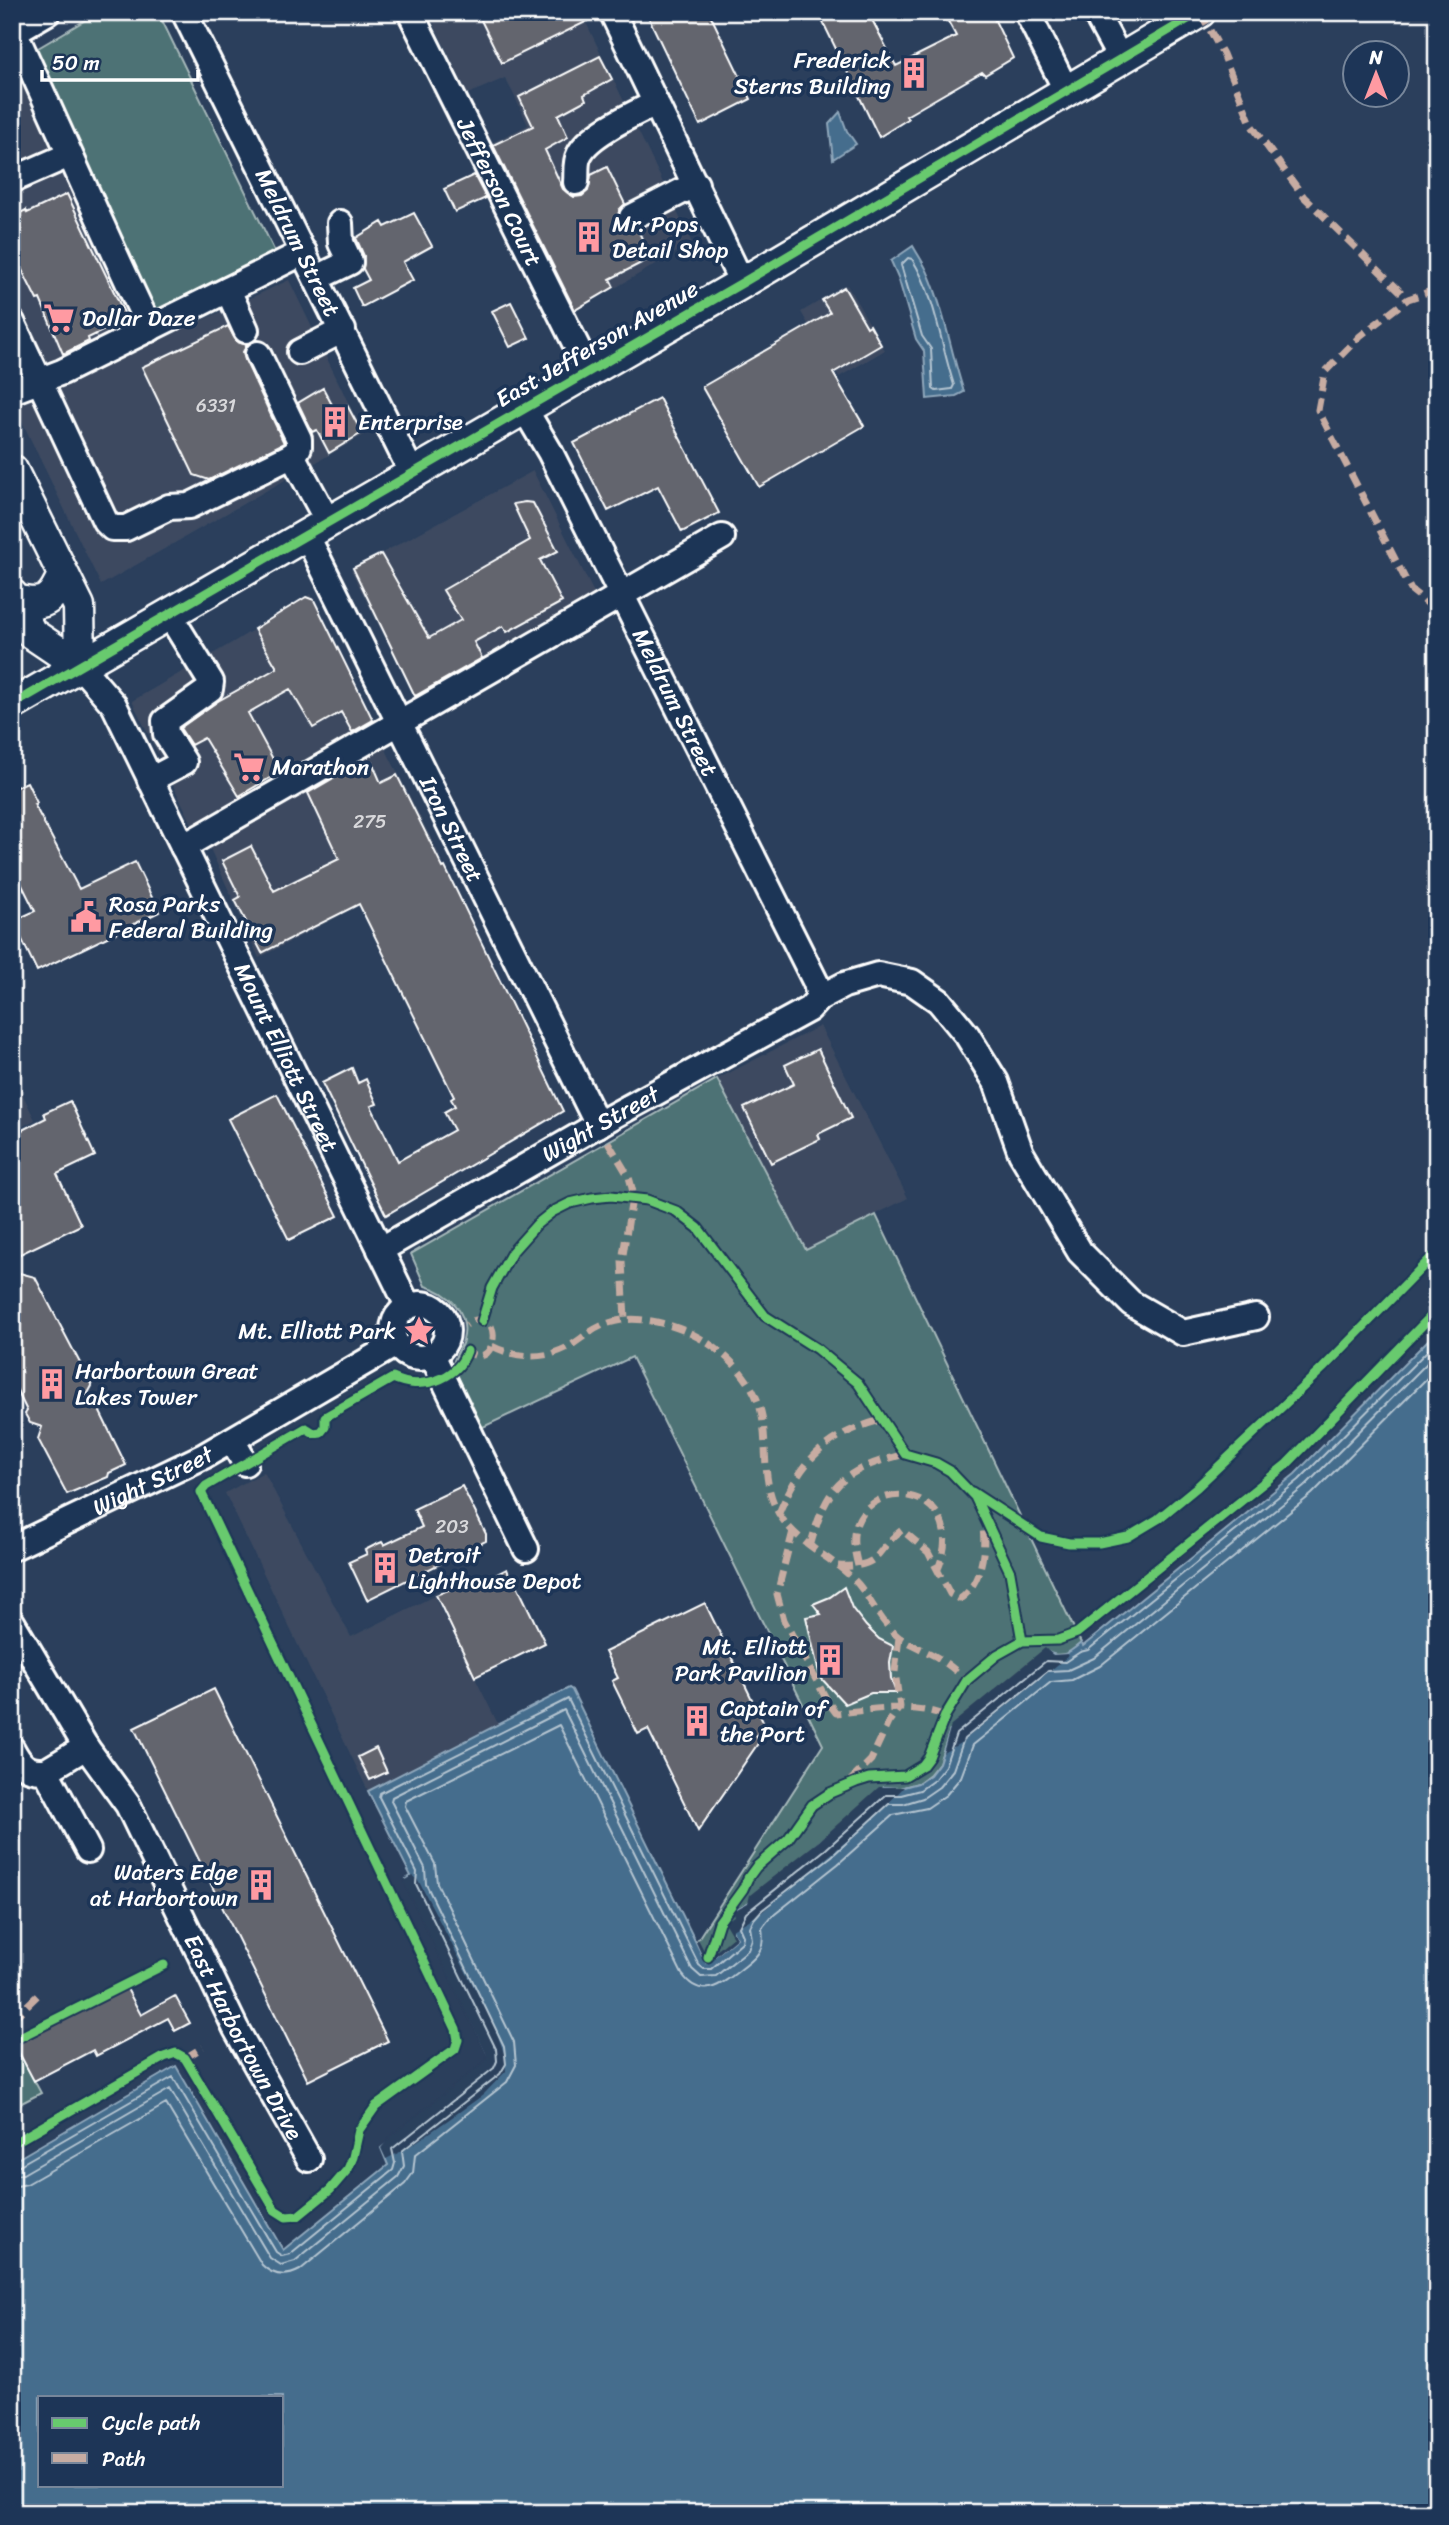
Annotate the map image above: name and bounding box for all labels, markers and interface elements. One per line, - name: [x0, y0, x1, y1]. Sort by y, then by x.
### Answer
- scale bar: [42, 38, 198, 82]
- north arrow: [1340, 38, 1410, 108]
- place label: Frederick Sterns Building: [734, 40, 891, 107]
- text: N: [1368, 41, 1383, 74]
- text: 50 m: [52, 44, 100, 82]
- building icon: Frederick Sterns Building: [897, 56, 931, 90]
- street label: Jefferson Court: [445, 109, 554, 274]
- street label: Meldrum Street: [244, 161, 352, 324]
- place label: Mr. Pops Detail Shop: [612, 204, 728, 271]
- building icon: Mr. Pops Detail Shop: [572, 220, 606, 254]
- street label: East Jefferson Avenue: [487, 269, 707, 419]
- place label: Dollar Daze: [82, 298, 196, 339]
- supermarket icon: Dollar Daze: [42, 301, 76, 335]
- house number: 6331: [196, 389, 236, 422]
- place label: Enterprise: [358, 402, 463, 443]
- building icon: Enterprise: [318, 405, 352, 439]
- street label: Meldrum Street: [621, 621, 730, 784]
- place label: Marathon: [272, 747, 369, 788]
- supermarket icon: Marathon: [232, 750, 266, 784]
- street label: Iron Street: [407, 768, 496, 889]
- house number: 275: [353, 805, 387, 838]
- place label: Rosa Parks Federal Building: [109, 884, 274, 951]
- public building icon: Rosa Parks Federal Building: [69, 900, 103, 934]
- street label: Mount Elliott Street: [222, 955, 350, 1159]
- street label: Wight Street: [534, 1073, 668, 1174]
- place label: Mt. Elliott Park: [238, 1311, 396, 1352]
- place icon: Mt. Elliott Park: [402, 1314, 436, 1348]
- place label: Harbortown Great Lakes Tower: [75, 1351, 259, 1418]
- building icon: Harbortown Great Lakes Tower: [35, 1367, 69, 1401]
- street label: Wight Street: [85, 1433, 223, 1527]
- house number: 203: [435, 1510, 469, 1543]
- place label: Detroit Lighthouse Depot: [408, 1535, 582, 1602]
- building icon: Detroit Lighthouse Depot: [368, 1551, 402, 1585]
- place label: Mt. Elliott Park Pavilion: [675, 1627, 807, 1694]
- building icon: Mt. Elliott Park Pavilion: [813, 1643, 847, 1677]
- place label: Captain of the Port: [720, 1688, 829, 1755]
- building icon: Captain of the Port: [680, 1704, 714, 1738]
- place label: Waters Edge at Harbortown: [90, 1852, 238, 1919]
- building icon: Waters Edge at Harbortown: [244, 1868, 278, 1902]
- street label: East Harbortown Drive: [172, 1927, 315, 2148]
- legend: [38, 2396, 284, 2486]
- text: Cycle path: [102, 2404, 201, 2442]
- text: Path: [102, 2440, 145, 2478]

